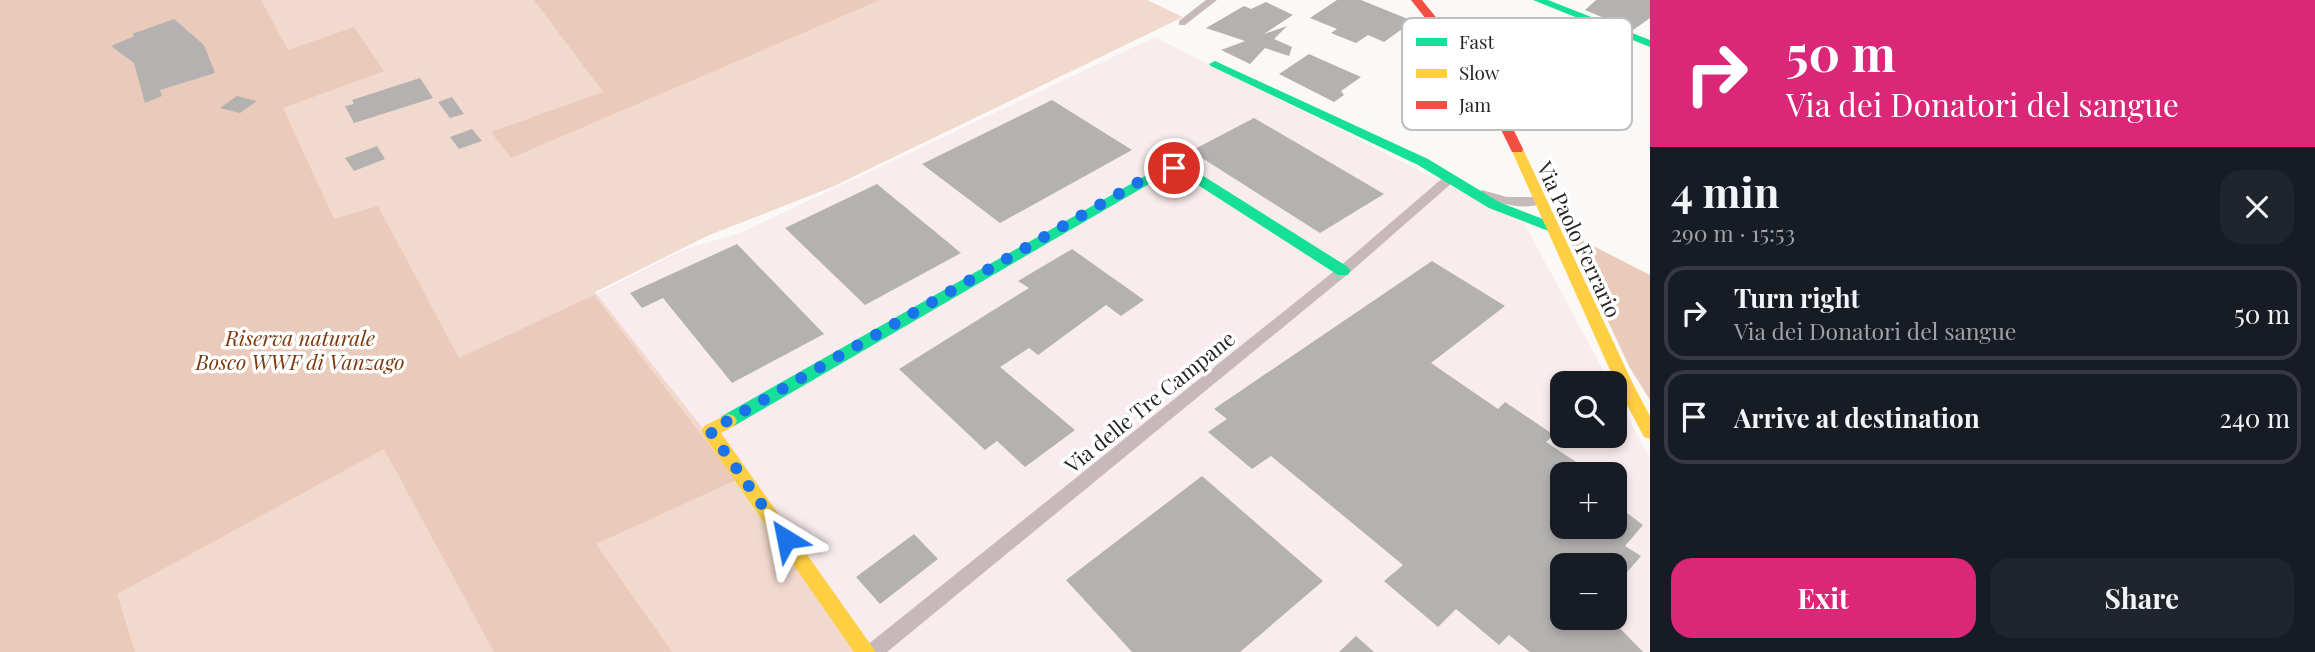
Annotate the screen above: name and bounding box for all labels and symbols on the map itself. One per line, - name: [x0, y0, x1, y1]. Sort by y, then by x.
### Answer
- legend: [1402, 18, 1632, 130]
- text: Fast: [1459, 28, 1495, 54]
- text: Slow: [1459, 59, 1500, 85]
- text: Jam: [1458, 91, 1491, 117]
- pin: [1144, 138, 1204, 198]
- street label: Via Paolo Ferrario: [1531, 156, 1628, 321]
- park label: Riserva naturale Bosco WWF di Vanzago: [194, 323, 405, 375]
- street label: Via delle Tre Campane: [1057, 324, 1240, 479]
- position arrow: [749, 502, 823, 576]

